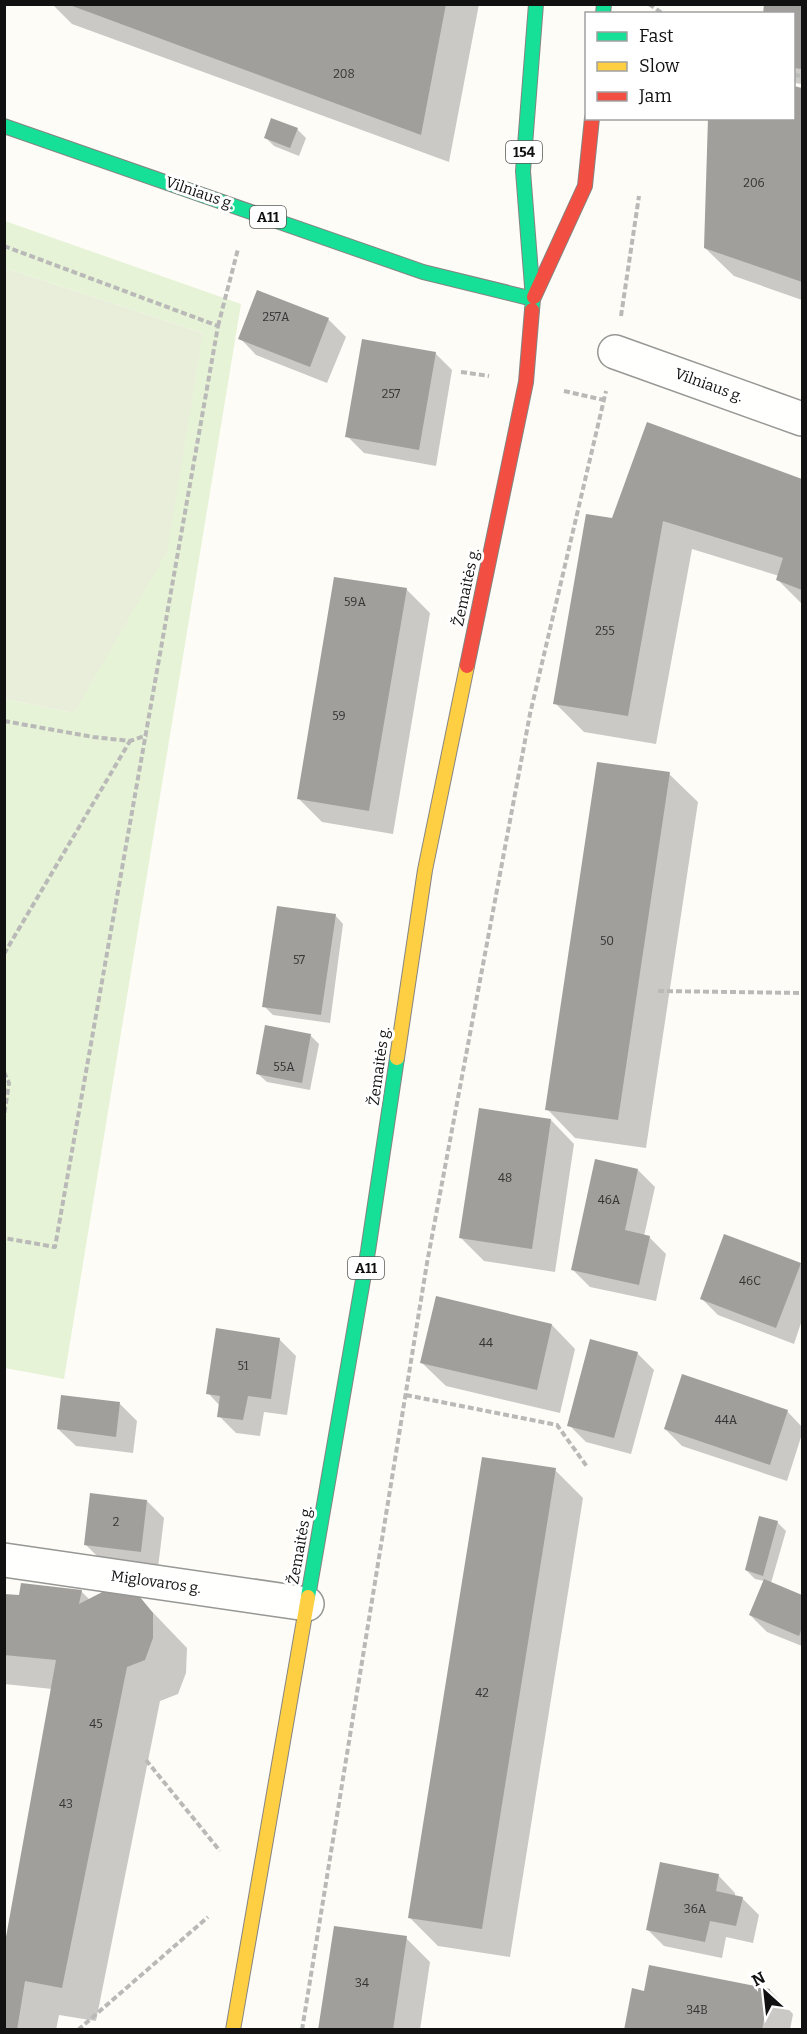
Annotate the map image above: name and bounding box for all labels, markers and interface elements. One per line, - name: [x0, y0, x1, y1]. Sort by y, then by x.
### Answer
- legend: [585, 12, 795, 120]
- text: Fast: [639, 25, 674, 47]
- text: Slow: [639, 55, 680, 77]
- house number: 208: [333, 67, 355, 81]
- text: Jam: [638, 85, 672, 107]
- road number: 154: [506, 141, 542, 163]
- street label: Vilniaus g.: [163, 173, 237, 213]
- house number: 206: [743, 176, 765, 190]
- road number: A11: [250, 206, 286, 228]
- house number: 257A: [262, 310, 290, 324]
- street label: Vilniaus g.: [672, 364, 746, 406]
- house number: 257: [382, 387, 400, 401]
- street label: Žemaitės g.: [449, 546, 483, 628]
- house number: 59A: [344, 595, 366, 609]
- house number: 255: [595, 624, 615, 638]
- house number: 59: [332, 709, 346, 723]
- house number: 50: [600, 934, 614, 948]
- house number: 57: [293, 953, 305, 967]
- street label: Žemaitės g.: [365, 1025, 393, 1107]
- house number: 55A: [273, 1060, 295, 1074]
- house number: 48: [498, 1171, 512, 1185]
- house number: 46A: [598, 1193, 621, 1207]
- road number: A11: [348, 1257, 384, 1279]
- house number: 46C: [739, 1274, 761, 1288]
- house number: 44: [479, 1336, 493, 1350]
- house number: 51: [237, 1359, 249, 1373]
- house number: 44A: [715, 1413, 738, 1427]
- street label: Žemaitės g.: [284, 1504, 316, 1586]
- house number: 2: [113, 1515, 119, 1529]
- street label: Miglovaros g.: [110, 1567, 202, 1597]
- house number: 42: [475, 1686, 489, 1700]
- house number: 45: [89, 1717, 103, 1731]
- house number: 43: [59, 1797, 73, 1811]
- house number: 36A: [684, 1902, 707, 1916]
- north arrow: [735, 1962, 795, 2022]
- text: N: [749, 1968, 768, 1990]
- house number: 34: [355, 1976, 369, 1990]
- house number: 34B: [686, 2003, 708, 2017]

